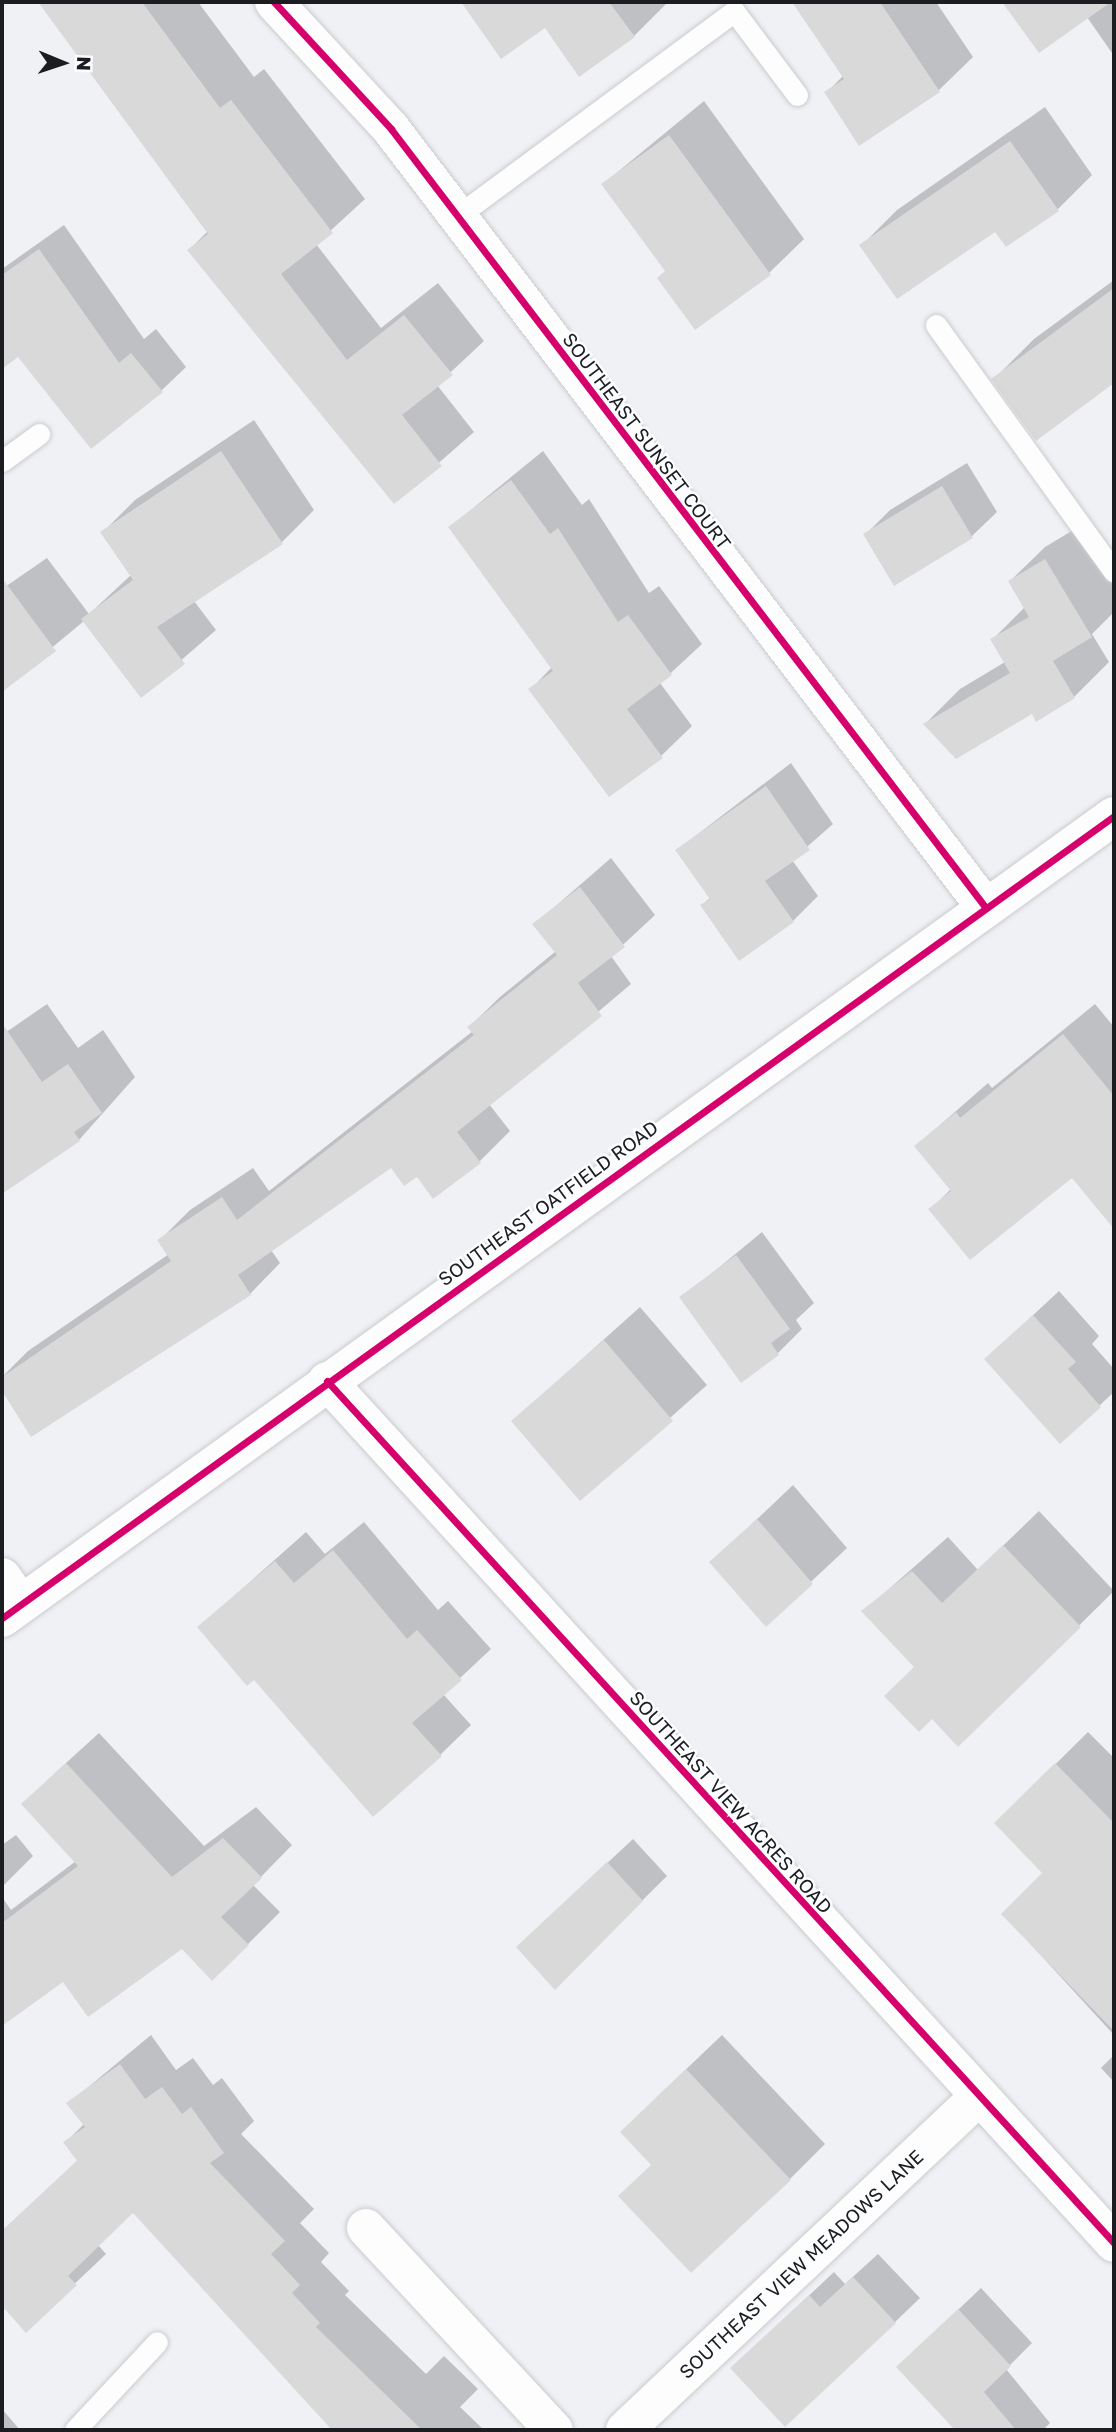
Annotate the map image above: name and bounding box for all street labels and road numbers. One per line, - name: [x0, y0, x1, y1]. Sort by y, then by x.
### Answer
- street label: SOUTHEAST SUNSET COURT: [558, 328, 736, 554]
- street label: SOUTHEAST OATFIELD ROAD: [434, 1116, 662, 1290]
- street label: SOUTHEAST VIEW ACRES ROAD: [625, 1686, 837, 1918]
- street label: SOUTHEAST VIEW MEADOWS LANE: [674, 2145, 928, 2383]

